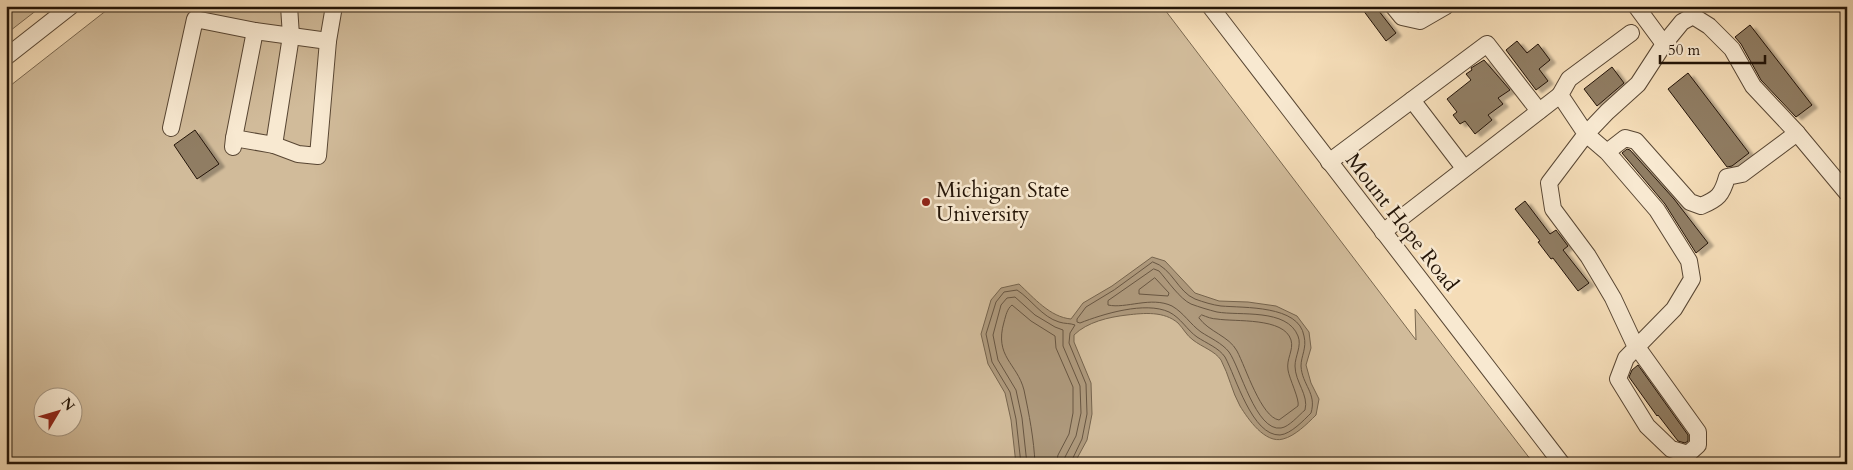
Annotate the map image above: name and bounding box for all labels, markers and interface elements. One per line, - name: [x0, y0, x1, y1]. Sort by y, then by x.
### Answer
- scale bar: [1660, 32, 1766, 64]
- text: 50 m: [1668, 40, 1700, 60]
- street label: Mount Hope Road: [1338, 147, 1465, 298]
- place label: Michigan State University: [936, 176, 1070, 229]
- marker: Michigan State University: [920, 196, 932, 208]
- north arrow: [32, 388, 82, 438]
- text: N: [57, 394, 79, 415]

